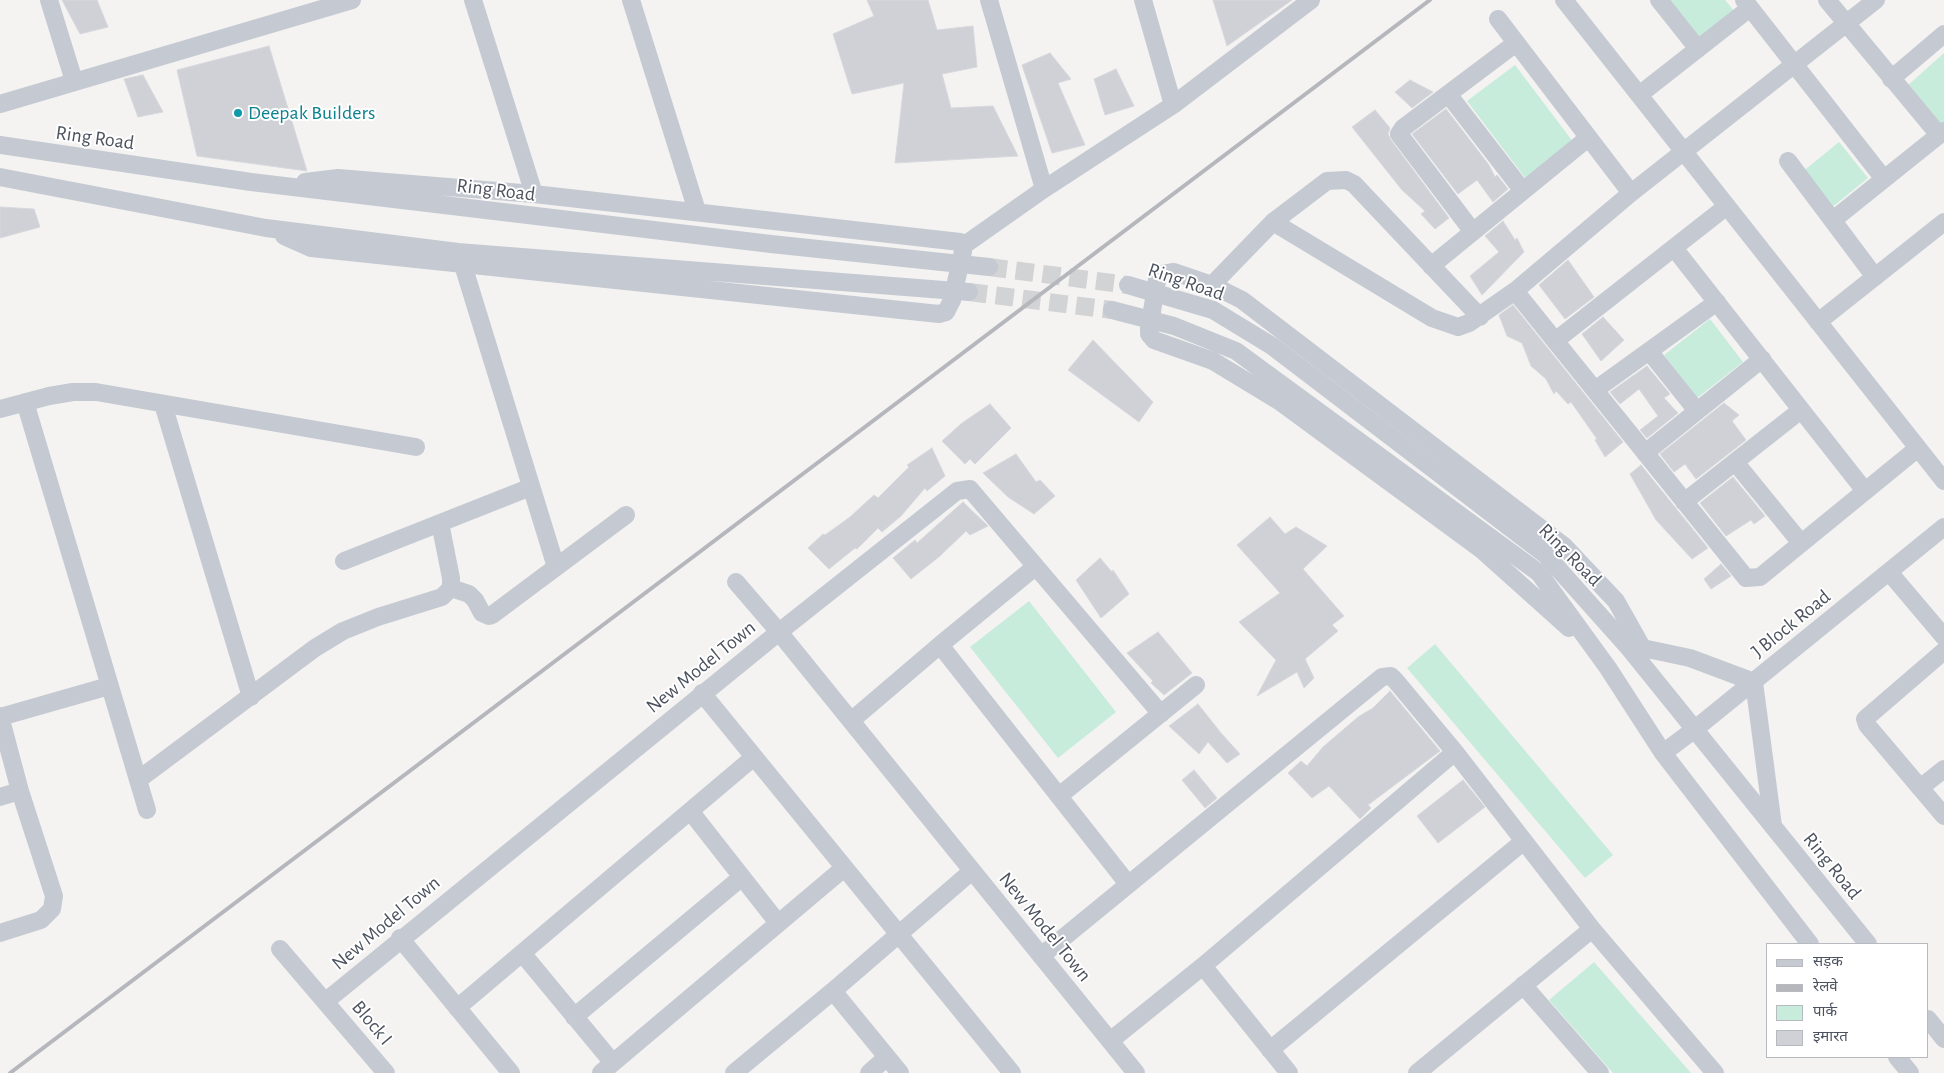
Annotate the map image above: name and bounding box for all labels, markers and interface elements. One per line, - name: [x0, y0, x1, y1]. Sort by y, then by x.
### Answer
- place label: Deepak Builders: [248, 101, 375, 125]
- marker: Deepak Builders: [232, 107, 244, 119]
- street label: Ring Road: [54, 121, 136, 155]
- street label: Ring Road: [455, 173, 537, 207]
- street label: Ring Road: [1145, 258, 1227, 306]
- street label: Ring Road: [1534, 519, 1606, 591]
- street label: J Block Road: [1747, 585, 1835, 663]
- street label: New Model Town: [641, 615, 761, 719]
- street label: Ring Road: [1798, 828, 1866, 904]
- street label: New Model Town: [993, 867, 1097, 987]
- street label: New Model Town: [327, 871, 445, 975]
- legend: [1766, 943, 1929, 1058]
- text: सड़क: [1813, 954, 1843, 969]
- text: रेलवे: [1813, 979, 1838, 994]
- street label: Block I: [346, 996, 398, 1050]
- text: पार्क: [1813, 1004, 1837, 1019]
- text: इमारत: [1813, 1029, 1848, 1044]

